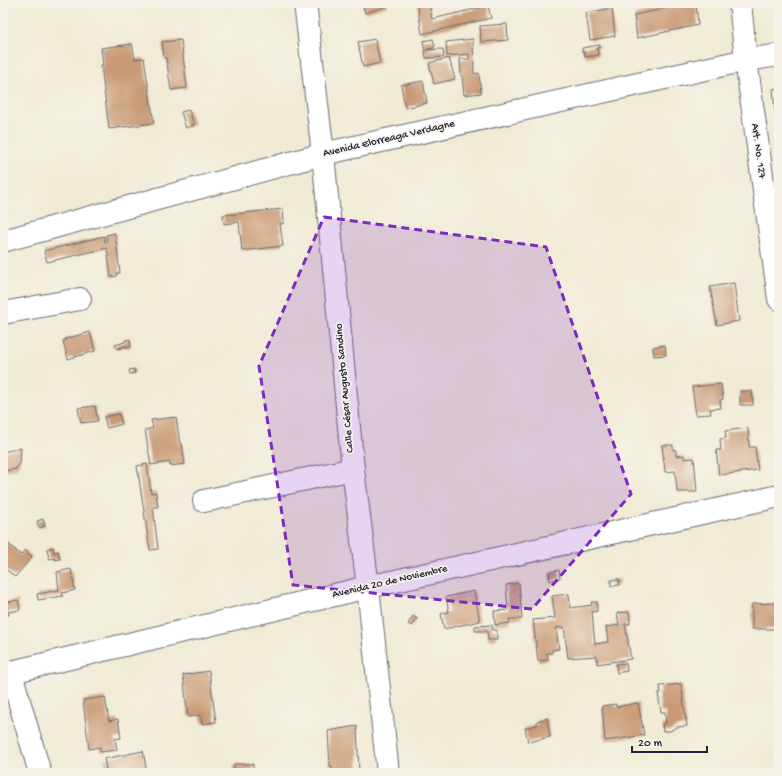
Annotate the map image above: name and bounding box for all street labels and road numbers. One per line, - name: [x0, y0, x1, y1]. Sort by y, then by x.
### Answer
- street label: Avenida Elorreaga Verdagne: [322, 118, 456, 160]
- street label: Art. No. 127: [748, 123, 768, 180]
- street label: Calle César Augusto Sandino: [333, 323, 357, 453]
- street label: Avenida 20 de Noviembre: [331, 563, 449, 601]

